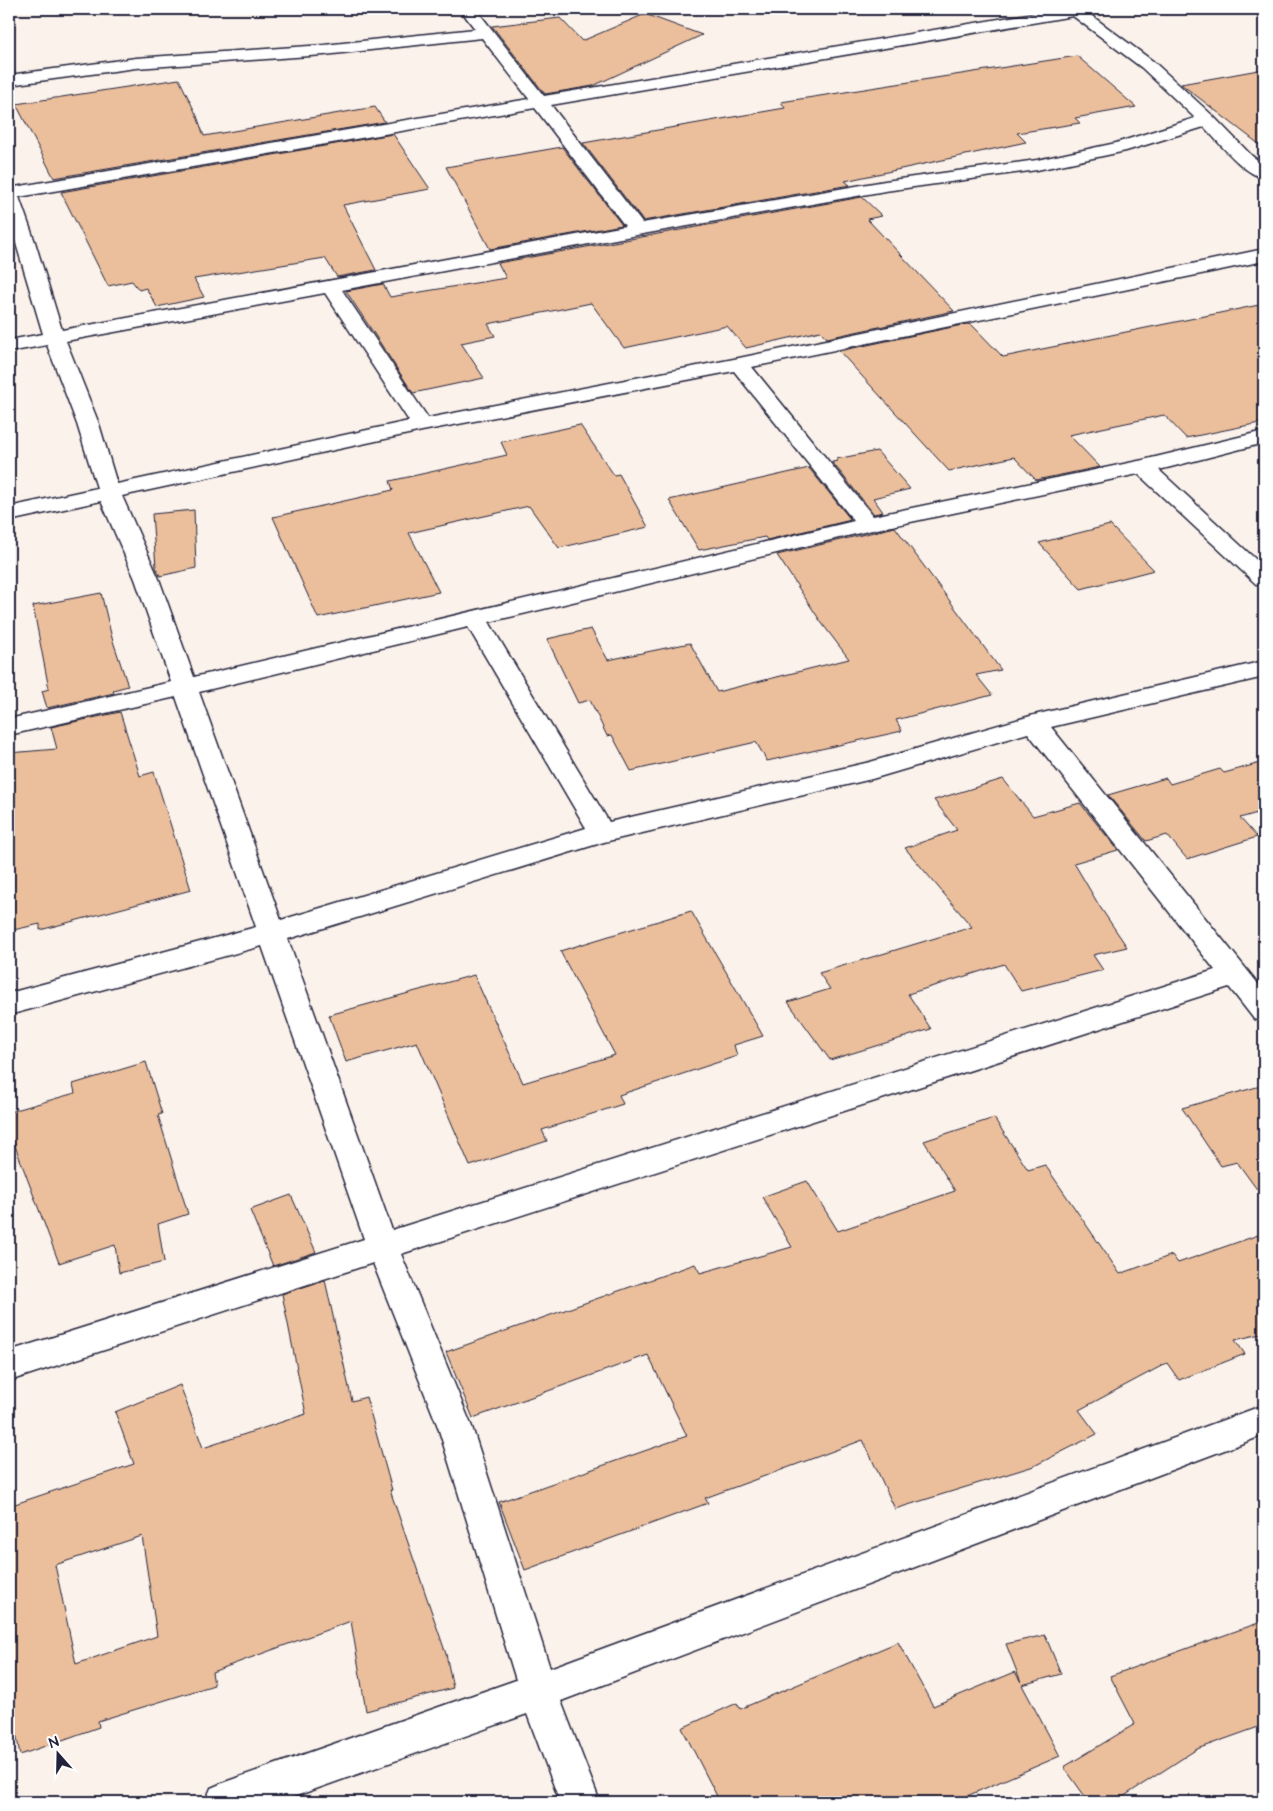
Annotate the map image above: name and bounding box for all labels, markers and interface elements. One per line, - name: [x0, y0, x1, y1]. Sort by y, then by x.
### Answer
- north arrow: [32, 1728, 82, 1778]
- text: N: [46, 1732, 62, 1754]

